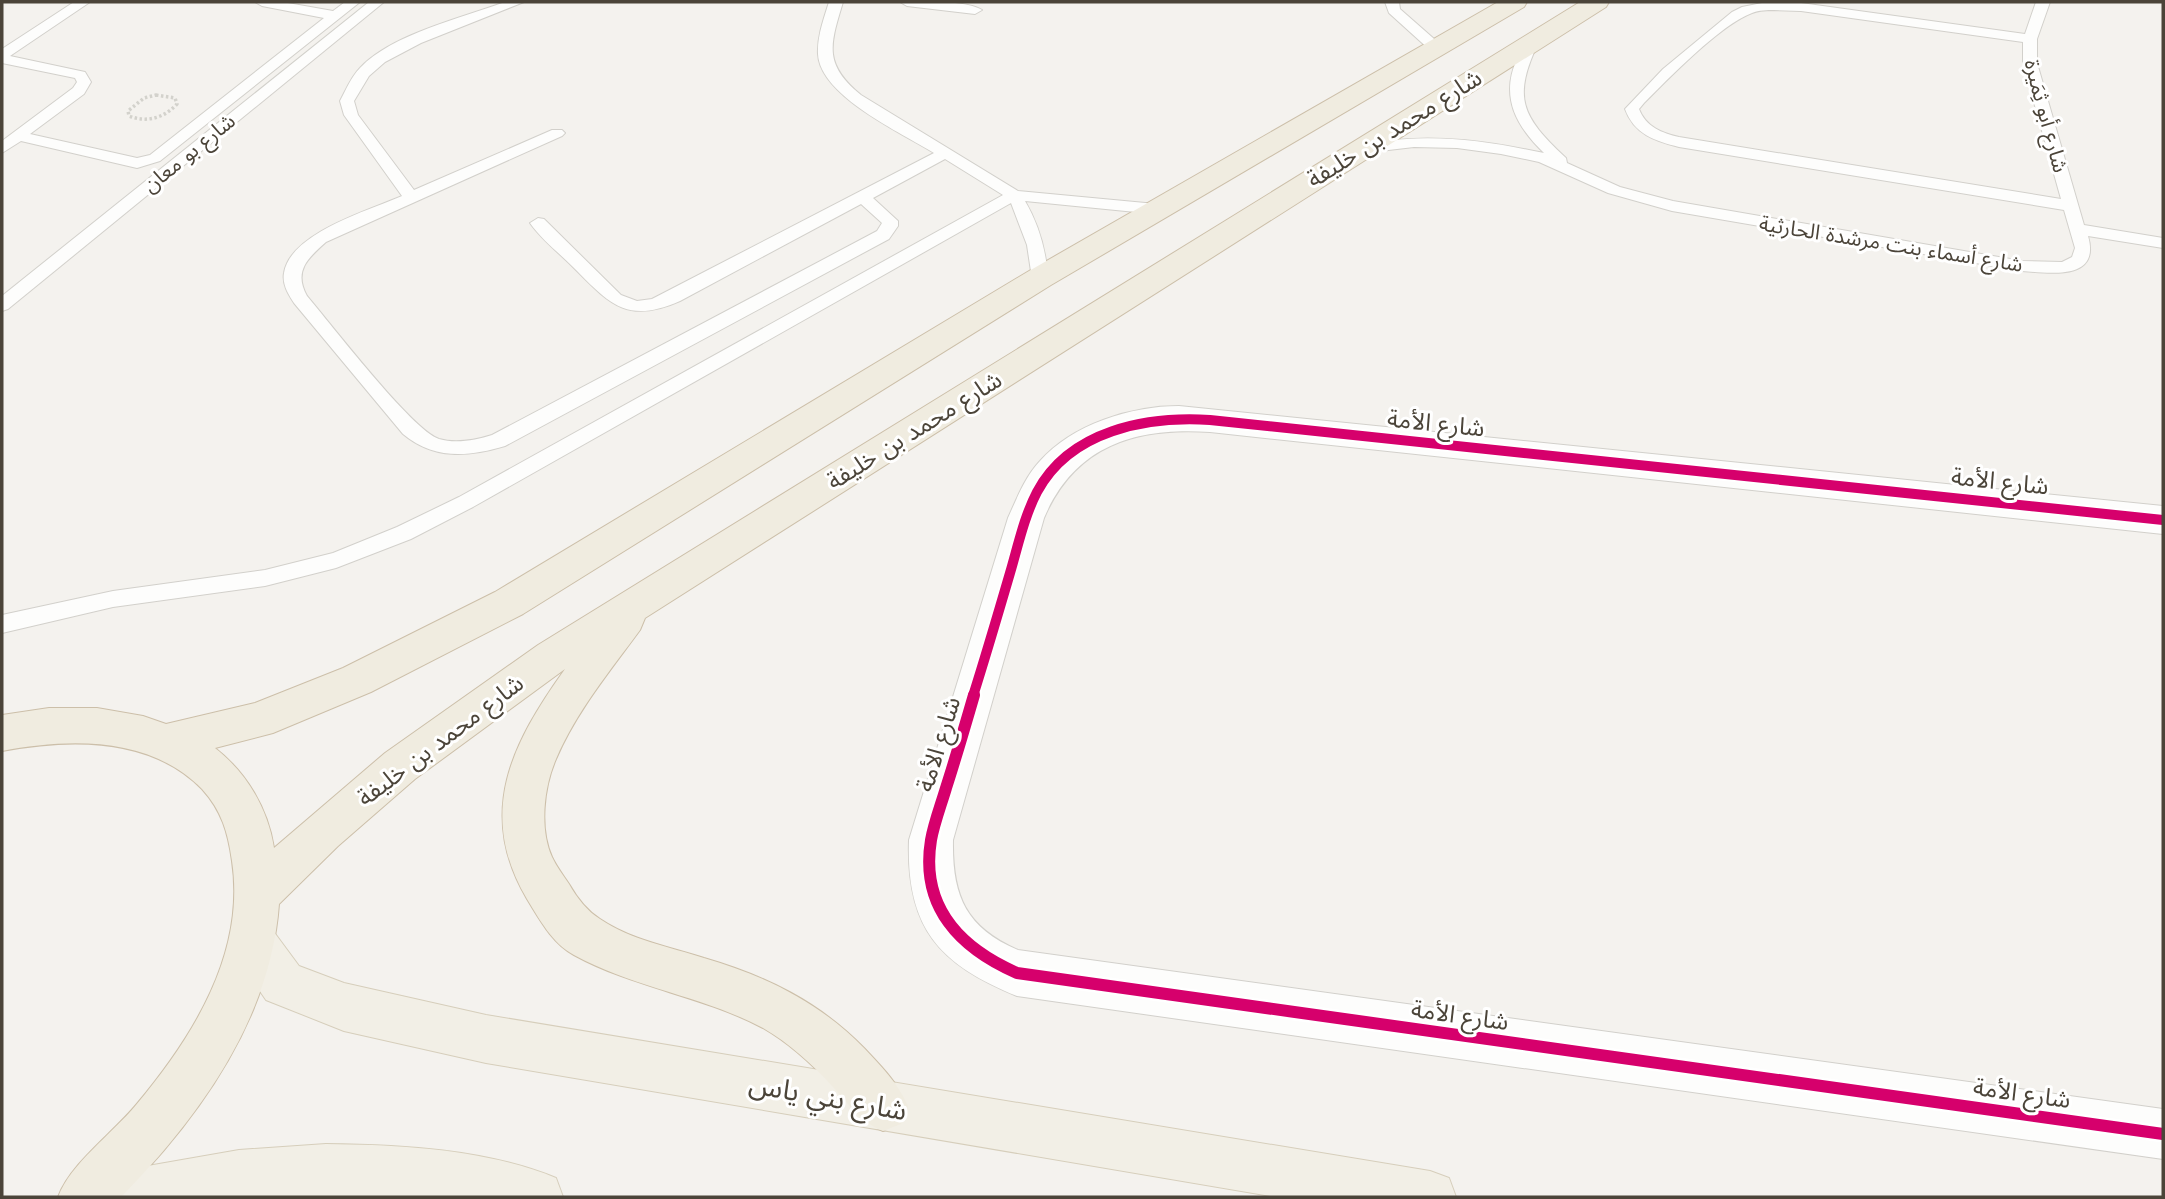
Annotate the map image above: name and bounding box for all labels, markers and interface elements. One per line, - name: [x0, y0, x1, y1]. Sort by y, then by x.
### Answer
- street label: شارع أبو ثِمَيرة: [2016, 56, 2076, 176]
- street label: شارع محمد بن خليفة: [1300, 60, 1488, 196]
- street label: شارع بو معان: [136, 106, 242, 200]
- street label: شارع أسماء بنت مرشدة الحارثية: [1757, 208, 2025, 280]
- street label: شارع محمد بن خليفة: [820, 362, 1008, 498]
- street label: شارع الأمة: [1385, 400, 1487, 446]
- street label: شارع الأمة: [1949, 458, 2051, 504]
- street label: شارع محمد بن خليفة: [349, 666, 531, 814]
- street label: شارع الأمة: [907, 692, 969, 796]
- street label: شارع الأمة: [1409, 991, 1511, 1039]
- street label: شارع بني ياس: [746, 1063, 910, 1132]
- street label: شارع الأمة: [1971, 1069, 2073, 1117]

